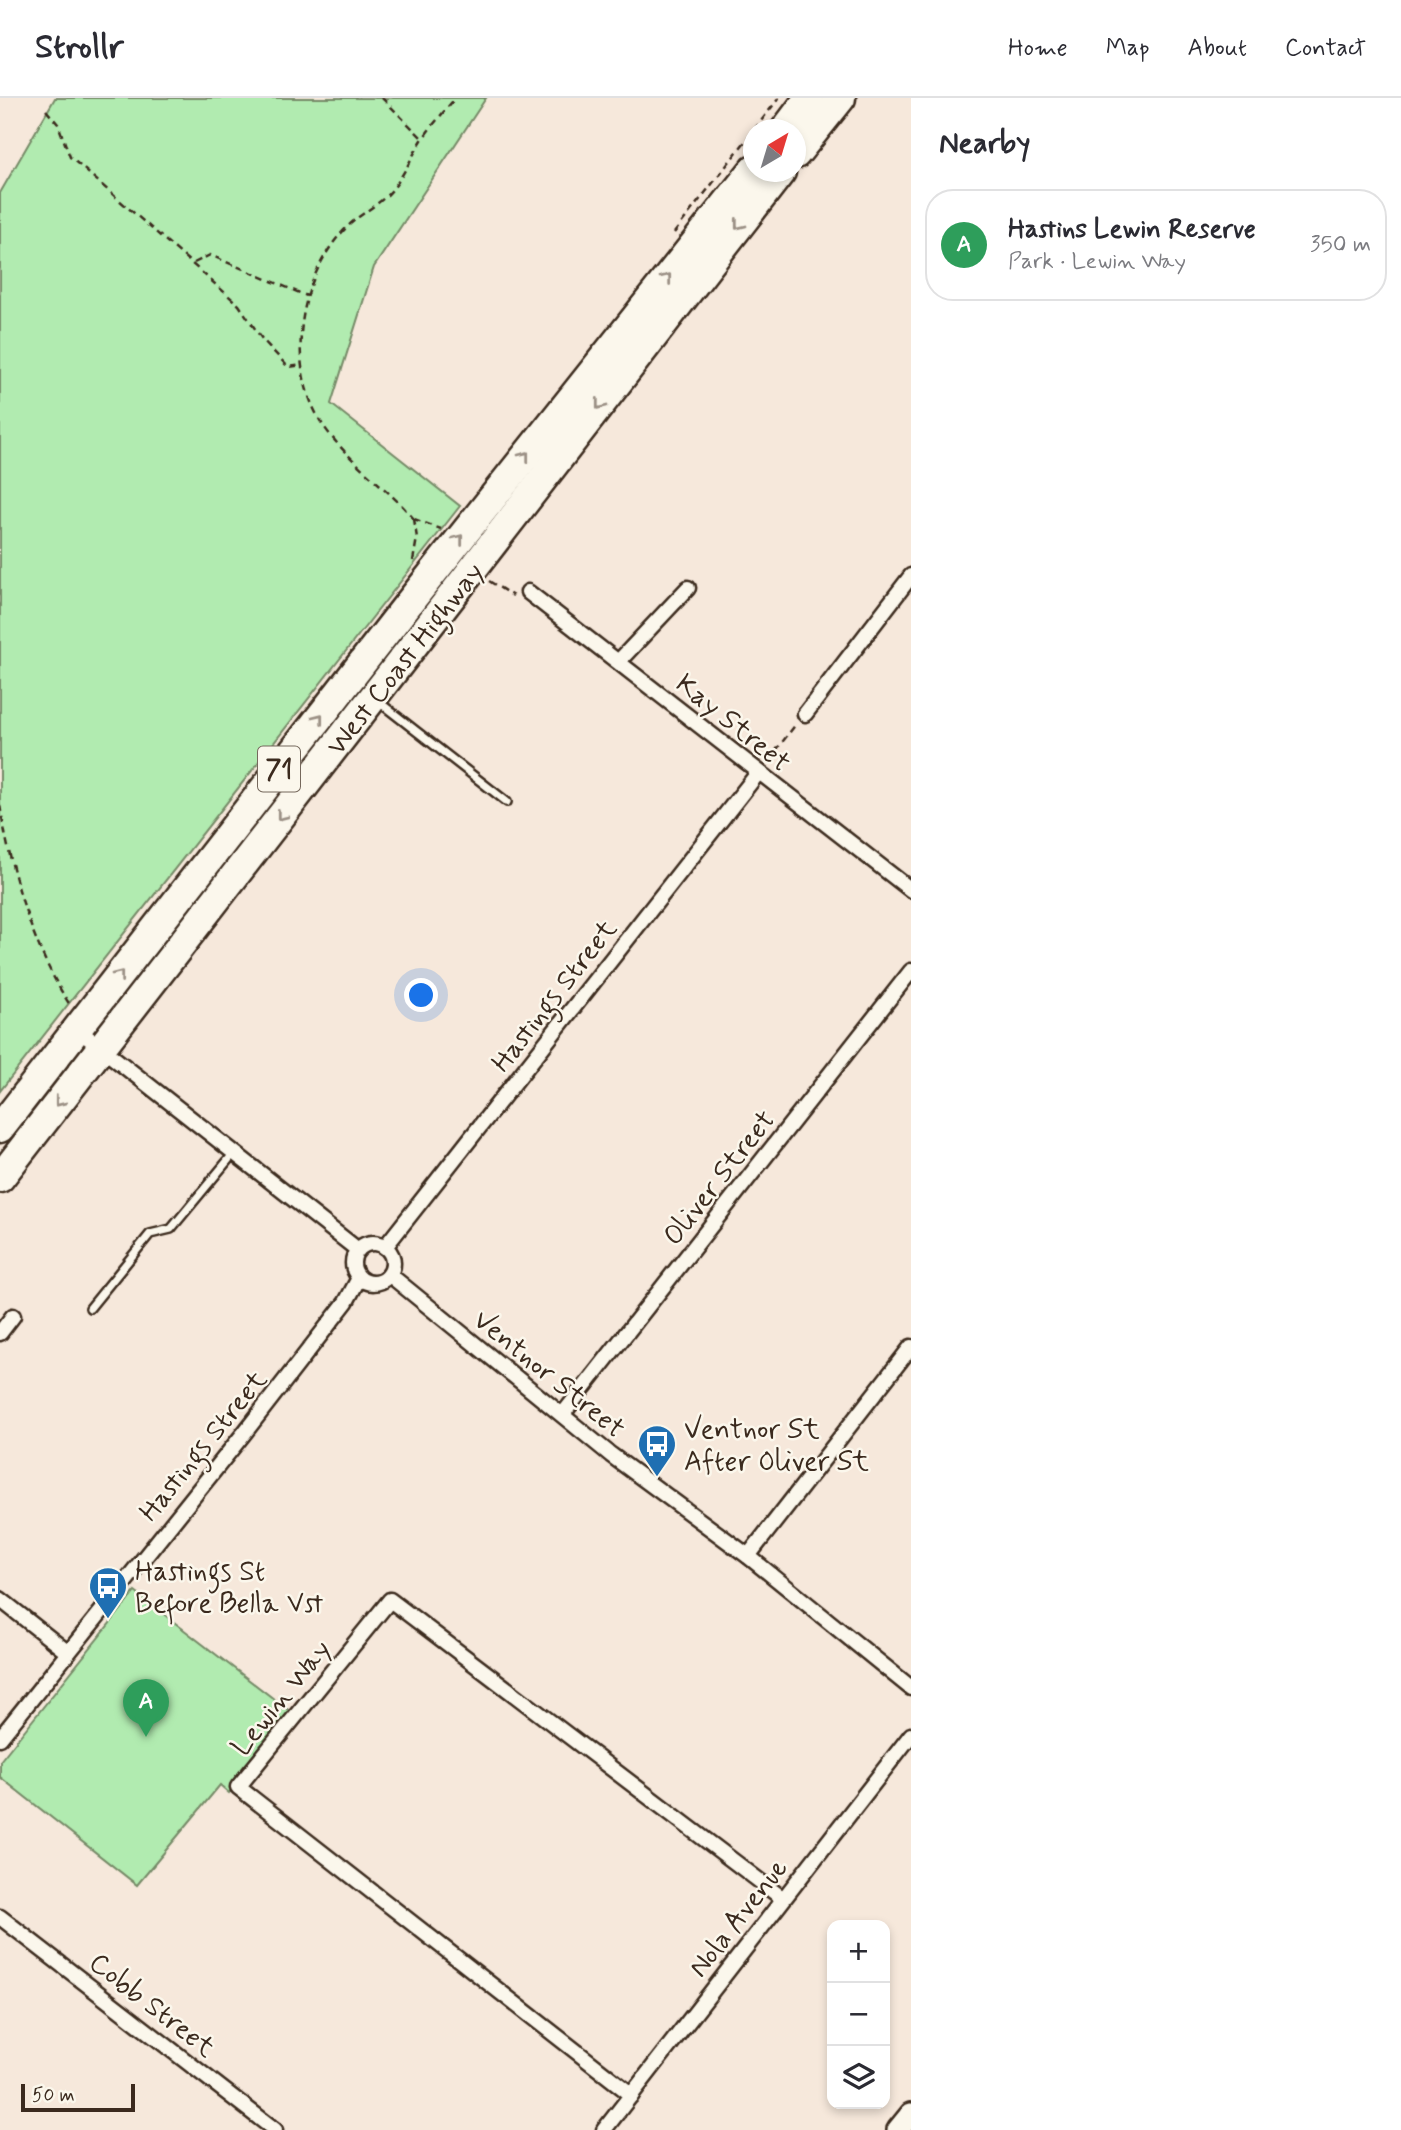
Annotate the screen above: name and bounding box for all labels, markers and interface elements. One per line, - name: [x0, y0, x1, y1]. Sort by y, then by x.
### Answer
- text: Strollr: [35, 26, 124, 70]
- text: Home: [1008, 33, 1068, 64]
- text: Map: [1106, 33, 1150, 64]
- text: About: [1188, 33, 1247, 64]
- text: Contact: [1285, 33, 1366, 64]
- north arrow: [743, 119, 806, 182]
- text: Nearby: [939, 124, 1030, 163]
- text: Hastins Lewin Reserve: [1008, 213, 1256, 247]
- one-way arrow: [734, 217, 747, 230]
- text: A: [956, 230, 972, 260]
- text: 350 m: [1310, 230, 1371, 260]
- text: Park · Lewin Way: [1008, 247, 1186, 277]
- one-way arrow: [658, 273, 671, 286]
- one-way arrow: [595, 397, 608, 410]
- one-way arrow: [517, 452, 530, 464]
- one-way arrow: [451, 535, 464, 547]
- street label: West Coast Highway: [319, 555, 495, 765]
- street label: Kay Street: [667, 666, 798, 782]
- one-way arrow: [310, 714, 323, 726]
- road number: 71: [258, 747, 300, 792]
- one-way arrow: [276, 809, 289, 821]
- street label: Hastings Street: [484, 912, 629, 1082]
- one-way arrow: [110, 970, 123, 983]
- your location: [404, 978, 438, 1012]
- one-way arrow: [55, 1095, 68, 1107]
- street label: Oliver Street: [655, 1103, 784, 1254]
- street label: Ventnor Street: [465, 1302, 632, 1448]
- street label: Hastings Street: [132, 1363, 279, 1532]
- place label: Ventnor St After Oliver St: [684, 1412, 870, 1481]
- bus stop icon: Ventnor St After Oliver St: [636, 1423, 678, 1478]
- place label: Hastings St Before Bella Vst: [135, 1554, 324, 1625]
- bus stop icon: Hastings St Before Bella Vst: [87, 1565, 129, 1620]
- street label: Lewin Way: [224, 1633, 340, 1764]
- pin: A: [123, 1679, 169, 1737]
- street label: Nola Avenue: [681, 1852, 797, 1985]
- map controls: [827, 1920, 890, 2109]
- button: +: [827, 1920, 890, 1983]
- street label: Cobb Street: [81, 1945, 223, 2067]
- button: −: [827, 1983, 890, 2046]
- button: layers: [827, 2046, 890, 2109]
- scale bar: [21, 2081, 135, 2113]
- text: 50 m: [32, 2083, 75, 2108]

